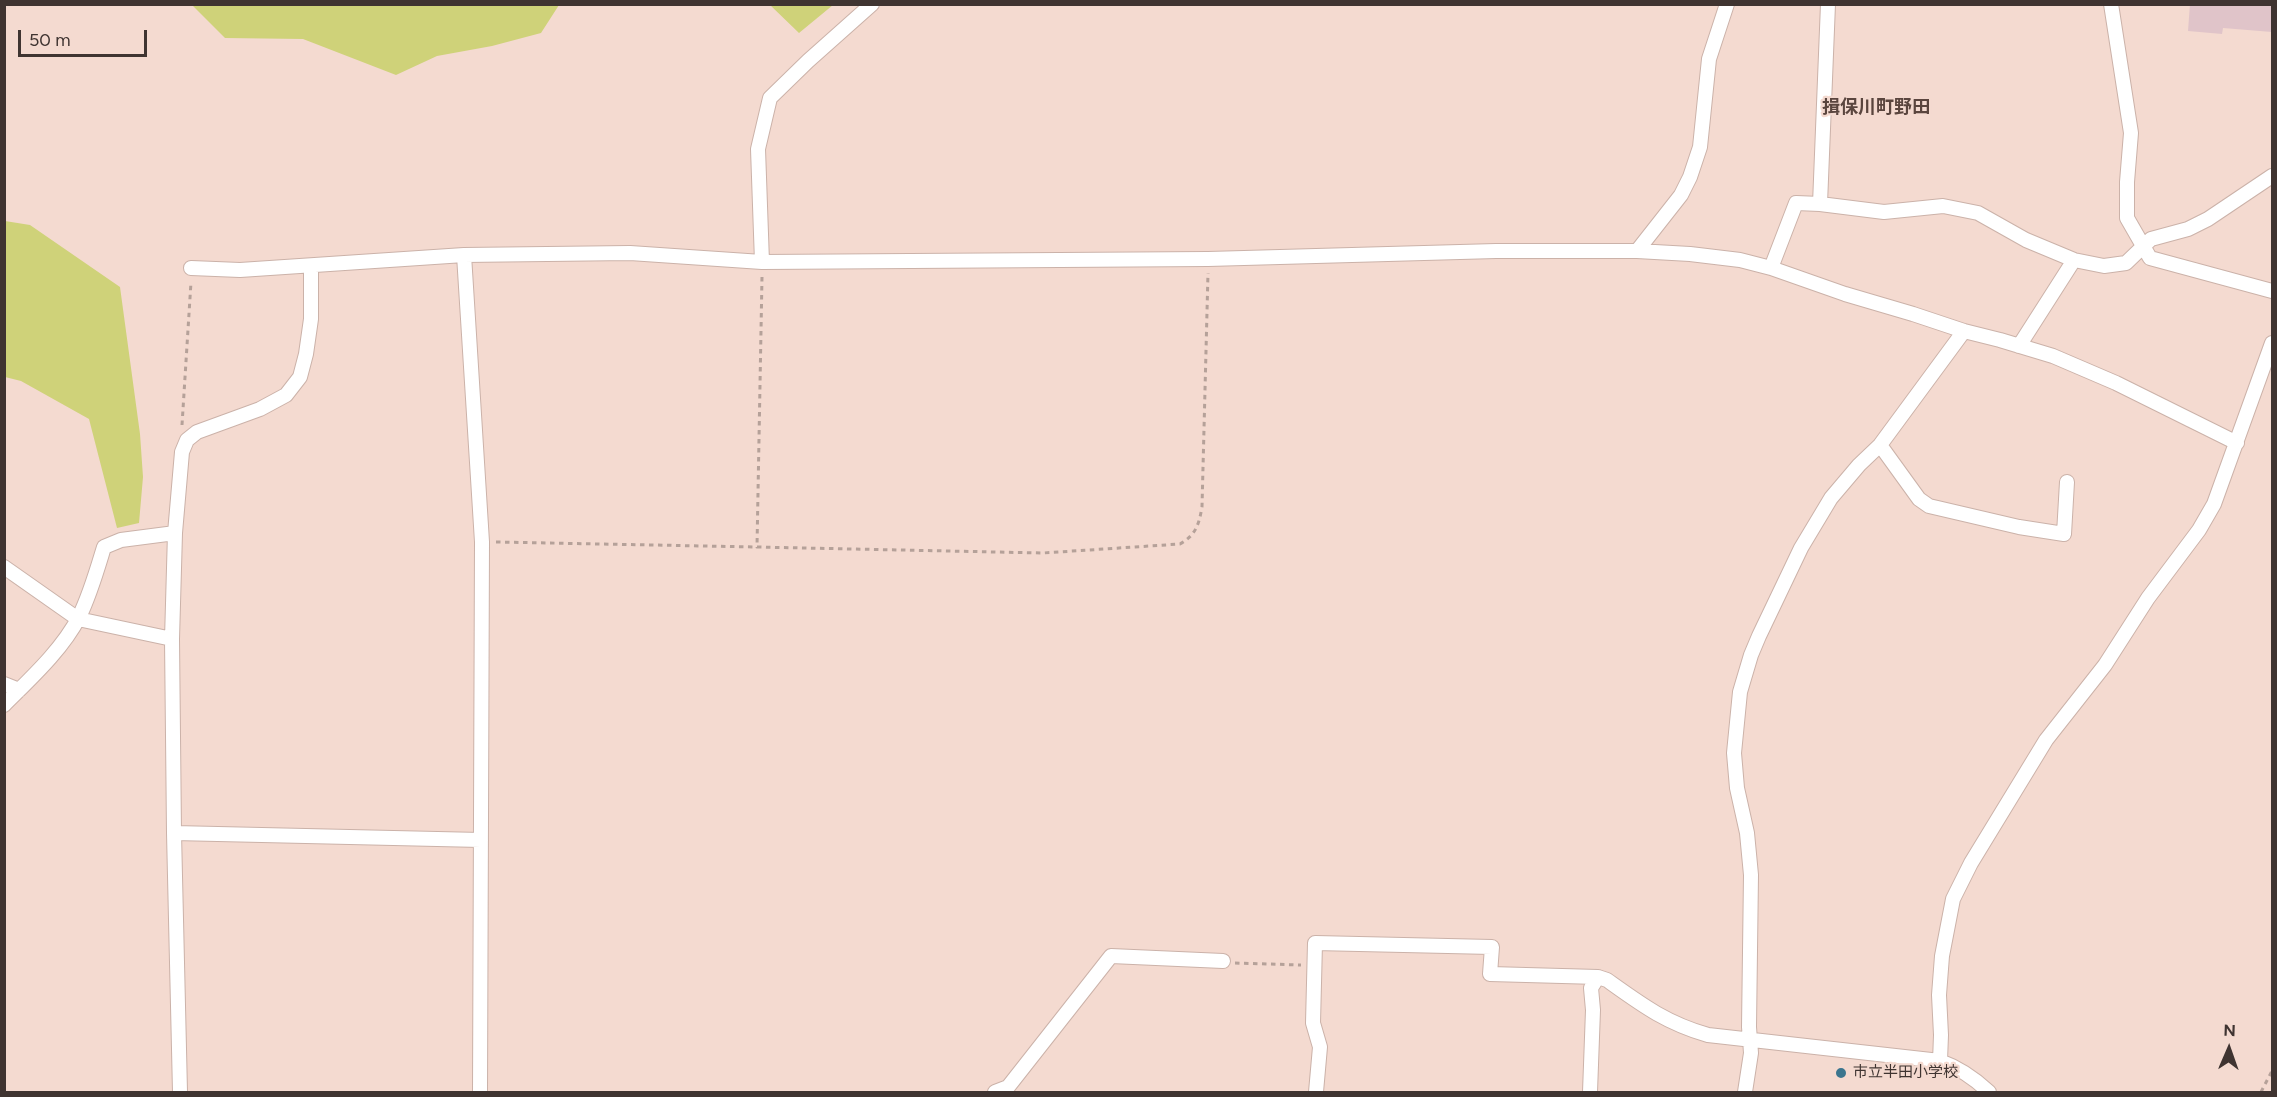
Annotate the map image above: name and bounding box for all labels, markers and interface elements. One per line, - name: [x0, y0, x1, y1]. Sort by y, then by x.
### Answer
- scale bar: [21, 18, 150, 56]
- text: 50 m: [29, 29, 71, 51]
- district label: 揖保川町野田: [1822, 97, 1930, 119]
- north arrow: [2199, 1019, 2259, 1079]
- text: N: [2223, 1021, 2236, 1040]
- place label: 市立半田小学校: [1853, 1064, 1958, 1082]
- marker: 市立半田小学校: [1834, 1066, 1848, 1080]

